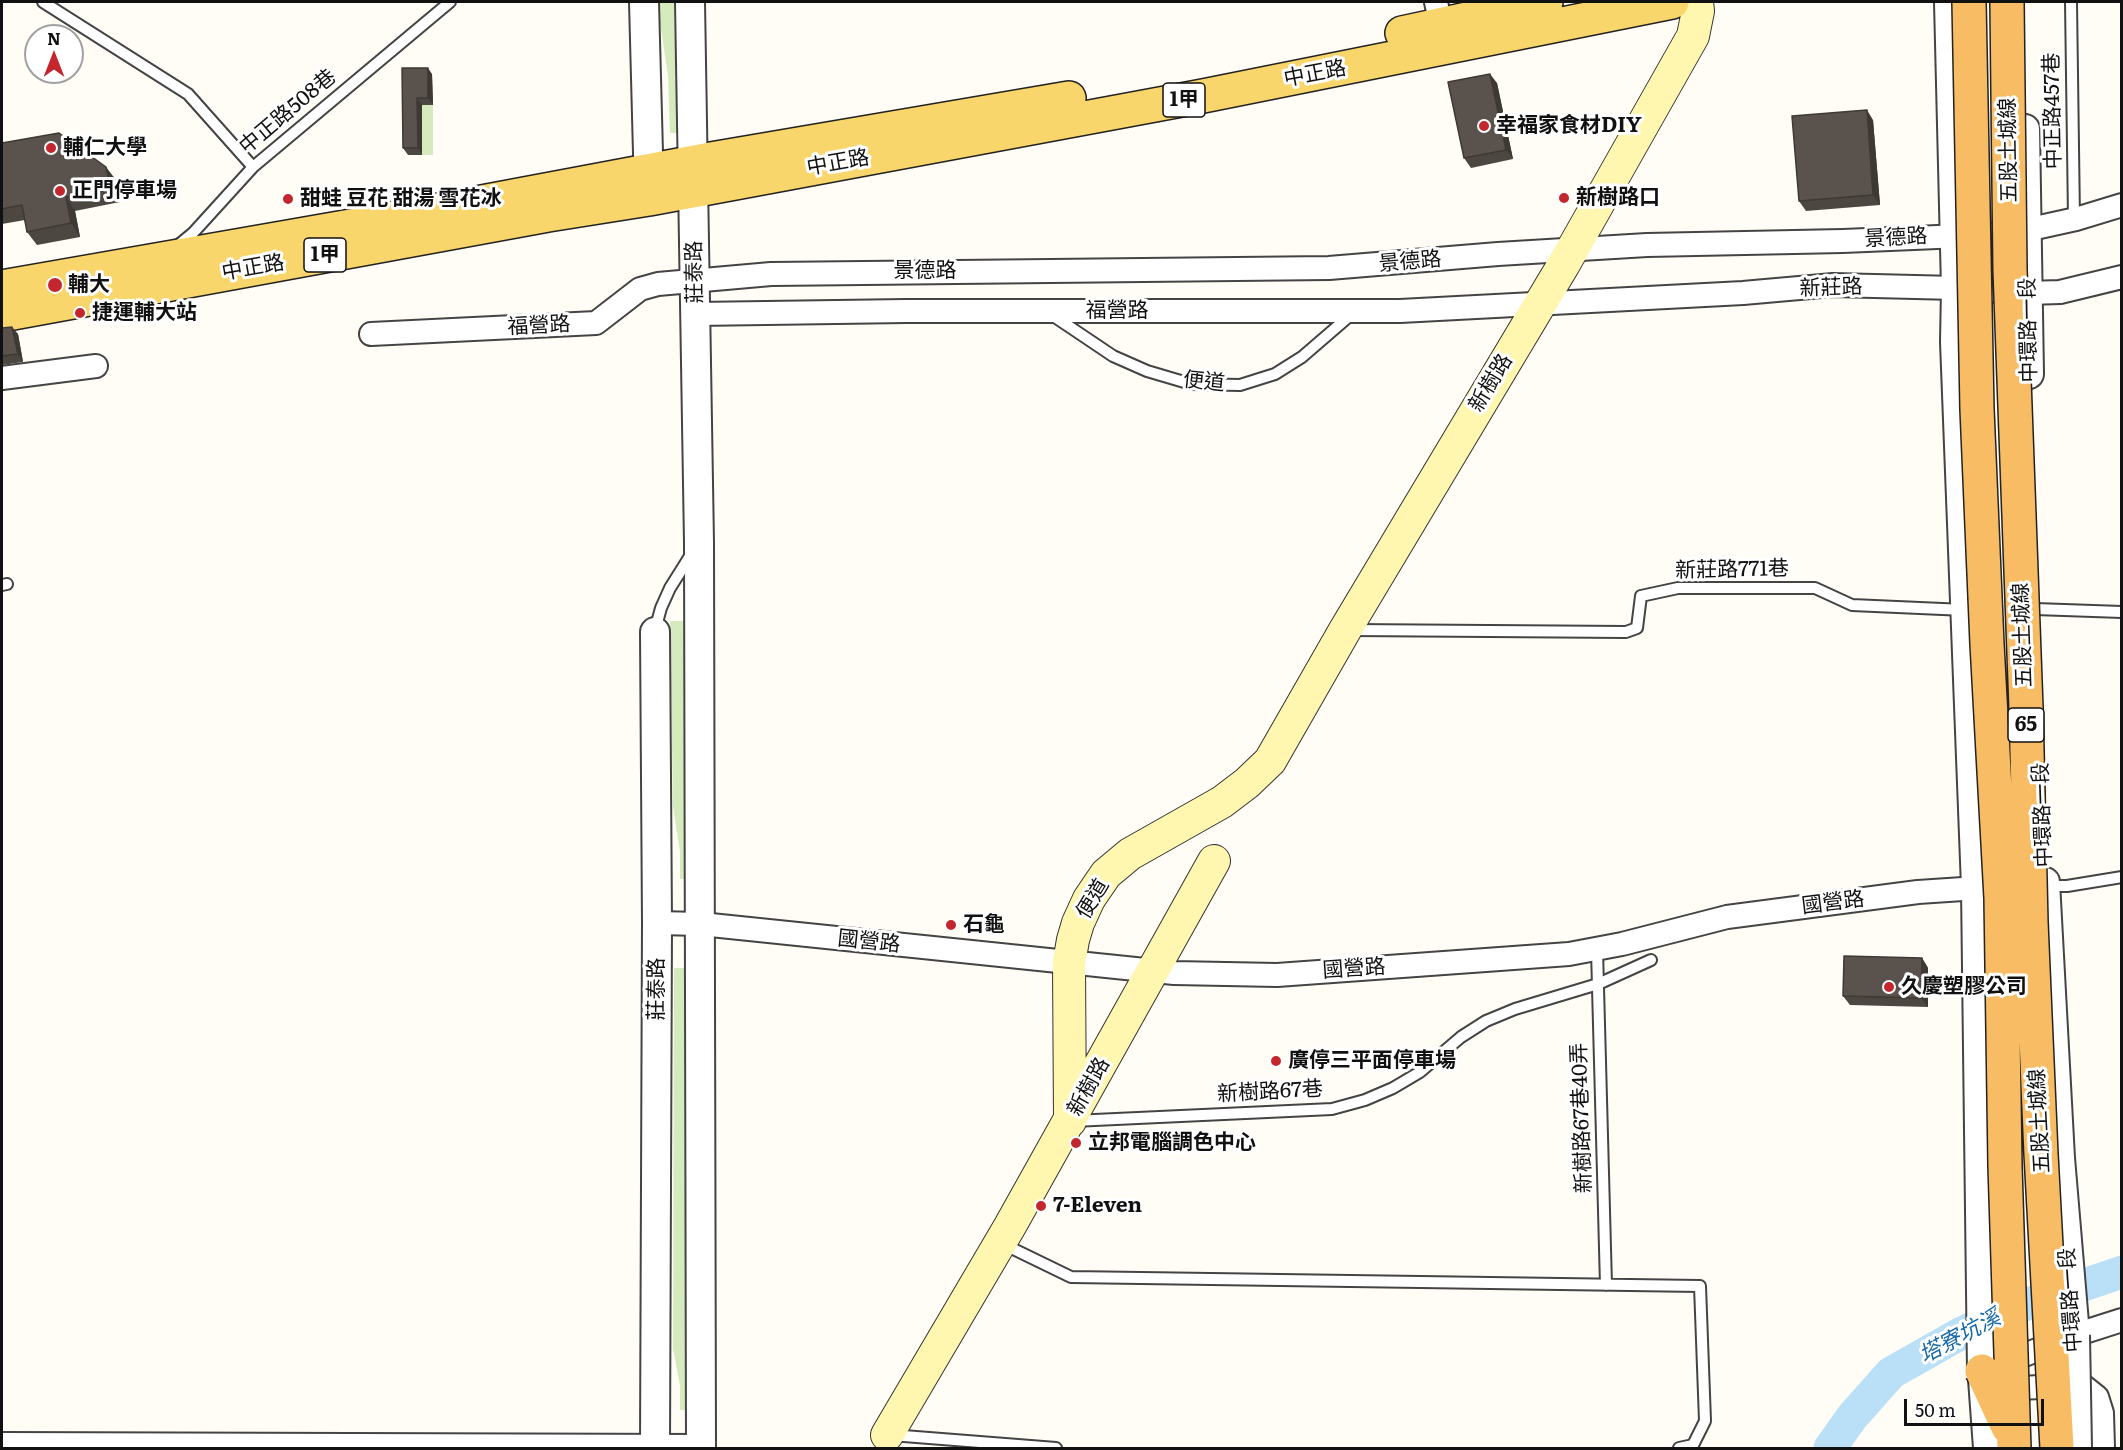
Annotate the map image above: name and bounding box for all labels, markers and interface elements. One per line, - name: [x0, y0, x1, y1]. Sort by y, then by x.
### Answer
- north arrow: [24, 24, 84, 84]
- text: N: [47, 26, 61, 50]
- street label: 中正路457巷: [2039, 52, 2067, 170]
- street label: 中正路: [1282, 56, 1348, 92]
- street label: 中正路508巷: [235, 64, 341, 160]
- road number: 1甲: [1163, 83, 1205, 117]
- street label: 五股土城線: [1995, 97, 2023, 203]
- place label: 幸福家食材DIY: [1496, 113, 1642, 139]
- marker: 幸福家食材DIY: [1477, 119, 1491, 133]
- place label: 輔仁大學: [63, 135, 147, 161]
- marker: 輔仁大學: [44, 141, 58, 155]
- street label: 中正路: [805, 145, 871, 181]
- place label: 正門停車場: [72, 178, 177, 204]
- marker: 正門停車場: [53, 184, 67, 198]
- place label: 新樹路口: [1576, 185, 1660, 211]
- place label: 甜蛙 豆花 甜湯 雪花冰: [300, 186, 502, 212]
- marker: 新樹路口: [1557, 191, 1571, 205]
- marker: 甜蛙 豆花 甜湯 雪花冰: [281, 192, 295, 206]
- street label: 景德路: [1864, 224, 1928, 252]
- road number: 1甲: [304, 238, 346, 272]
- street label: 莊泰路: [682, 240, 708, 304]
- street label: 景德路: [1378, 247, 1442, 277]
- street label: 中正路: [220, 250, 286, 286]
- street label: 景德路: [894, 258, 956, 284]
- place label: 輔大: [68, 272, 110, 298]
- street label: 新莊路: [1799, 274, 1863, 302]
- marker: 輔大: [46, 276, 64, 294]
- street label: 中環路一段: [2015, 277, 2043, 383]
- street label: 福營路: [1086, 298, 1148, 324]
- place label: 捷運輔大站: [92, 300, 197, 326]
- marker: 捷運輔大站: [73, 306, 87, 320]
- street label: 福營路: [507, 312, 571, 340]
- street label: 新樹路: [1464, 350, 1518, 416]
- street label: 便道: [1182, 367, 1226, 397]
- street label: 新莊路771巷: [1675, 556, 1789, 584]
- street label: 五股土城線: [2009, 582, 2037, 688]
- road number: 65: [2008, 708, 2044, 742]
- street label: 中環路一段: [2029, 762, 2057, 868]
- street label: 便道: [1071, 875, 1115, 923]
- street label: 國營路: [1800, 887, 1866, 919]
- place label: 石龜: [963, 912, 1005, 938]
- marker: 石龜: [944, 918, 958, 932]
- street label: 國營路: [836, 926, 902, 958]
- street label: 國營路: [1322, 954, 1386, 984]
- street label: 莊泰路: [644, 958, 670, 1020]
- place label: 久慶塑膠公司: [1901, 974, 2027, 1000]
- marker: 久慶塑膠公司: [1882, 980, 1896, 994]
- street label: 新樹路67巷40弄: [1567, 1042, 1597, 1194]
- place label: 廣停三平面停車場: [1288, 1048, 1456, 1074]
- street label: 新樹路: [1063, 1053, 1115, 1121]
- marker: 廣停三平面停車場: [1269, 1054, 1283, 1068]
- street label: 五股土城線: [2025, 1068, 2055, 1174]
- street label: 新樹路67巷: [1216, 1077, 1324, 1107]
- place label: 立邦電腦調色中心: [1088, 1130, 1256, 1156]
- marker: 立邦電腦調色中心: [1069, 1136, 1083, 1150]
- place label: 7-Eleven: [1053, 1193, 1142, 1219]
- marker: 7-Eleven: [1034, 1199, 1048, 1213]
- street label: 中環路一段: [2055, 1247, 2087, 1353]
- water label: 塔寮坑溪: [1915, 1305, 2005, 1369]
- scale bar: [1907, 1387, 2046, 1425]
- text: 50 m: [1915, 1396, 1956, 1423]

